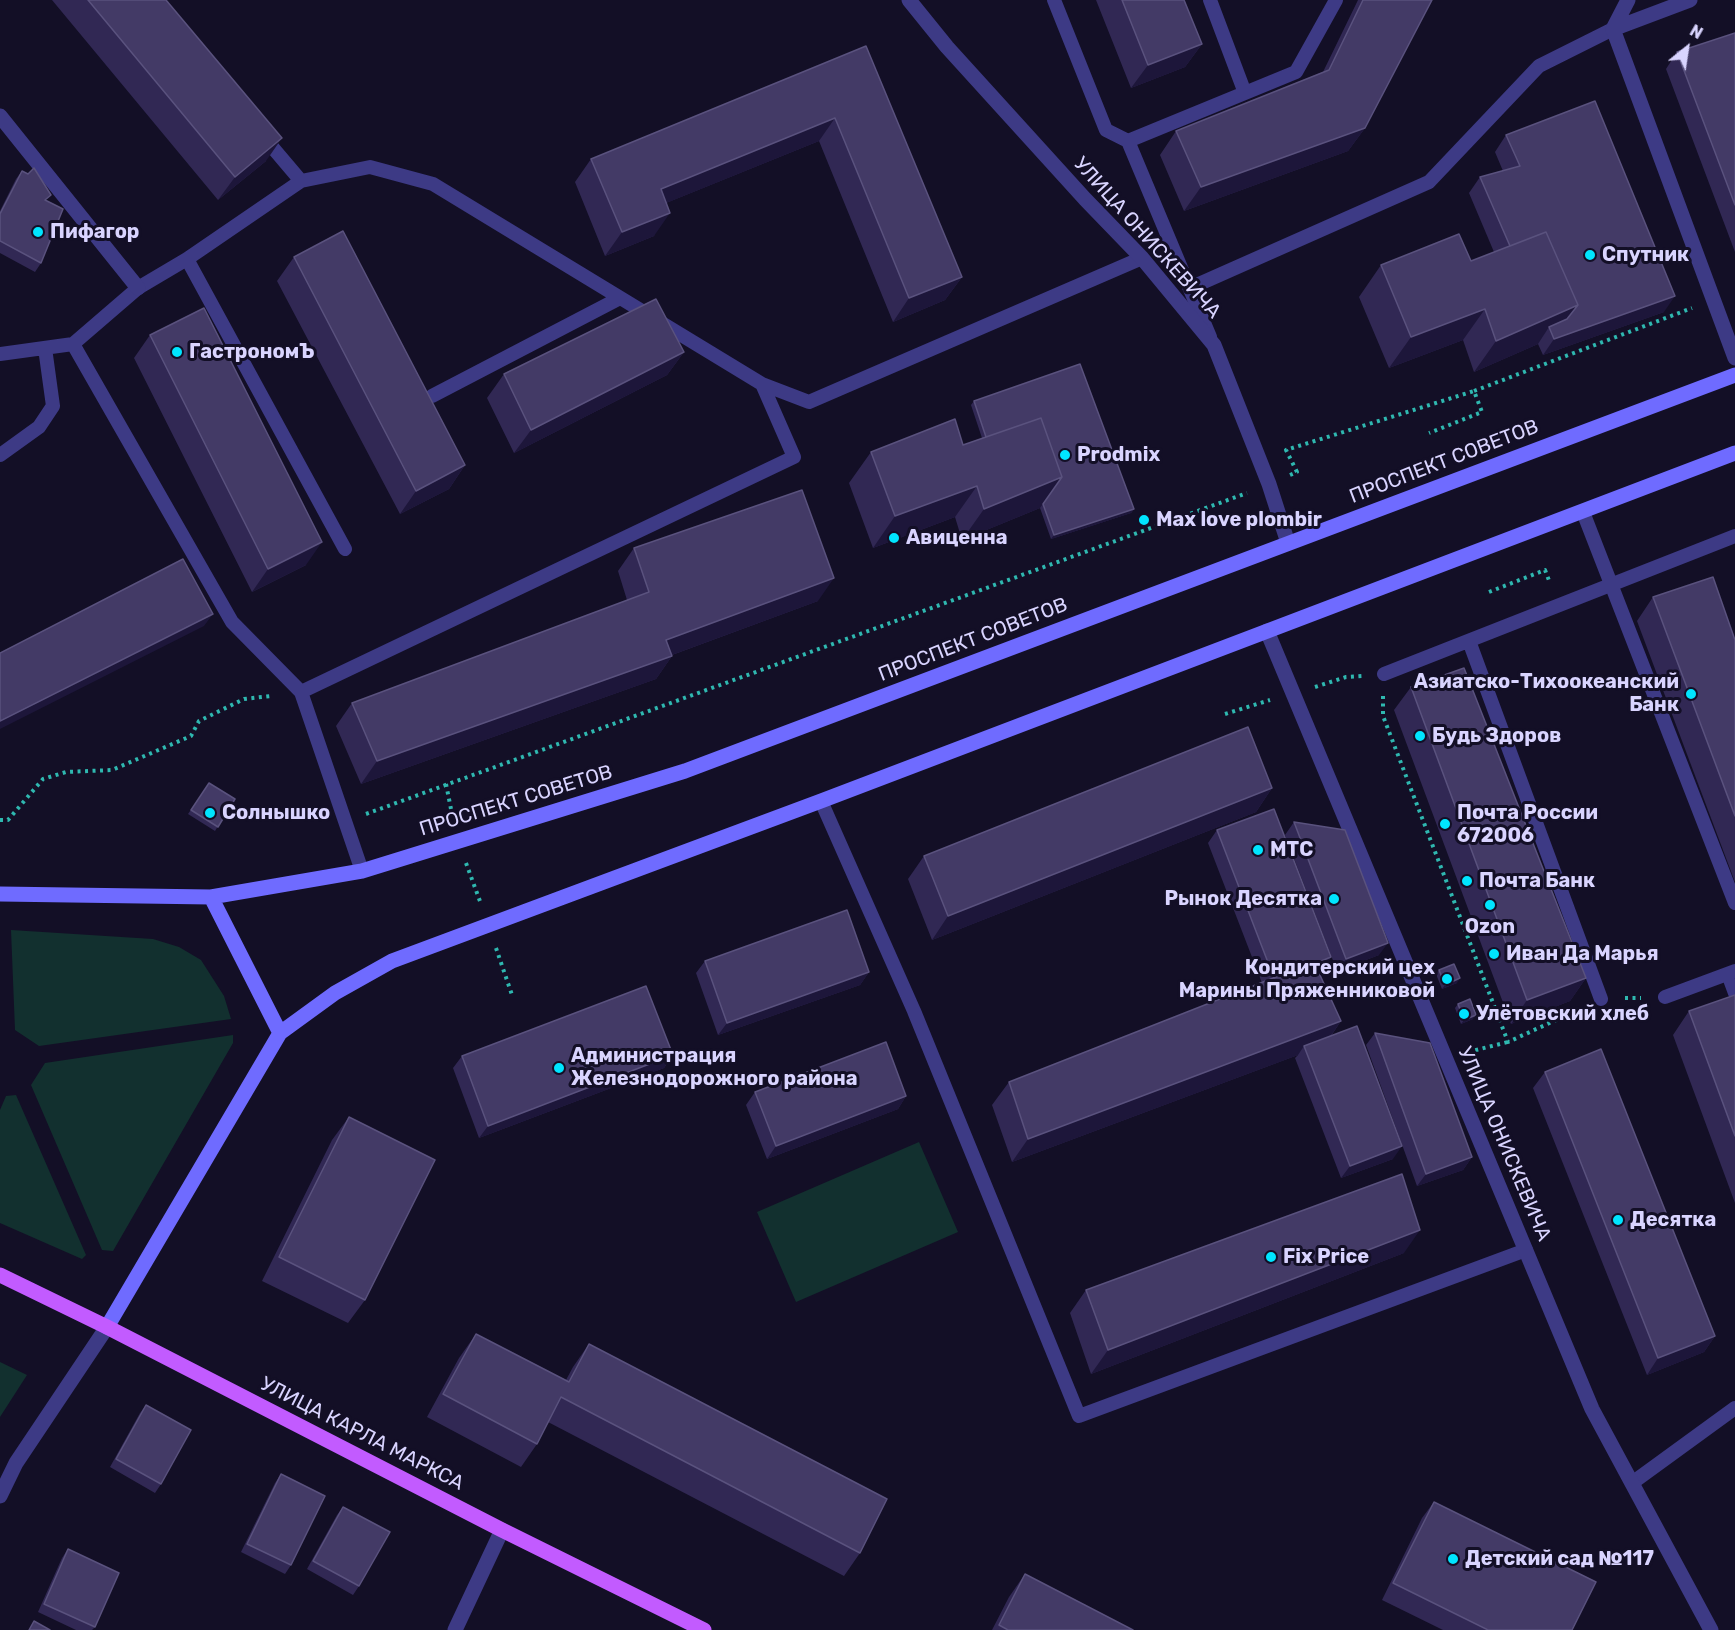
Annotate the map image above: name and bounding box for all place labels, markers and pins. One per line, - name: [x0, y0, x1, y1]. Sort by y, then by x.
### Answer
- place label: Пифагор: [50, 220, 139, 244]
- marker: Пифагор: [31, 225, 45, 239]
- place label: Спутник: [1602, 243, 1689, 267]
- marker: Спутник: [1583, 248, 1597, 262]
- place label: ГастрономЪ: [189, 340, 314, 364]
- marker: ГастрономЪ: [170, 345, 184, 359]
- place label: Prodmix: [1077, 443, 1160, 467]
- marker: Prodmix: [1058, 448, 1072, 462]
- place label: Max love plombir: [1156, 508, 1322, 532]
- marker: Max love plombir: [1137, 513, 1151, 527]
- place label: Авиценна: [906, 526, 1007, 550]
- marker: Авиценна: [887, 531, 901, 545]
- place label: Азиатско-Тихоокеанский Банк: [1414, 670, 1679, 717]
- marker: Азиатско-Тихоокеанский Банк: [1684, 687, 1698, 701]
- place label: Будь Здоров: [1432, 724, 1561, 748]
- marker: Будь Здоров: [1413, 729, 1427, 743]
- place label: Солнышко: [222, 801, 330, 825]
- place label: Почта России 672006: [1457, 801, 1598, 848]
- marker: Солнышко: [203, 806, 217, 820]
- marker: Почта России 672006: [1438, 817, 1452, 831]
- place label: МТС: [1270, 838, 1313, 862]
- marker: МТС: [1251, 843, 1265, 857]
- place label: Почта Банк: [1479, 869, 1595, 893]
- marker: Почта Банк: [1460, 874, 1474, 888]
- place label: Рынок Десятка: [1164, 887, 1322, 911]
- marker: Рынок Десятка: [1327, 892, 1341, 906]
- marker: Ozon: [1483, 898, 1497, 912]
- place label: Ozon: [1465, 915, 1515, 939]
- place label: Иван Да Марья: [1506, 942, 1658, 966]
- marker: Иван Да Марья: [1487, 947, 1501, 961]
- place label: Кондитерский цех Марины Пряженниковой: [1179, 956, 1435, 1003]
- marker: Кондитерский цех Марины Пряженниковой: [1440, 972, 1454, 986]
- place label: Улётовский хлеб: [1476, 1002, 1649, 1026]
- marker: Улётовский хлеб: [1457, 1007, 1471, 1021]
- place label: Администрация Железнодорожного района: [571, 1044, 858, 1091]
- marker: Администрация Железнодорожного района: [552, 1061, 566, 1075]
- place label: Десятка: [1630, 1208, 1716, 1232]
- marker: Десятка: [1611, 1213, 1625, 1227]
- place label: Fix Price: [1283, 1245, 1369, 1269]
- marker: Fix Price: [1264, 1250, 1278, 1264]
- place label: Детский сад №117: [1465, 1547, 1654, 1571]
- marker: Детский сад №117: [1446, 1552, 1460, 1566]

